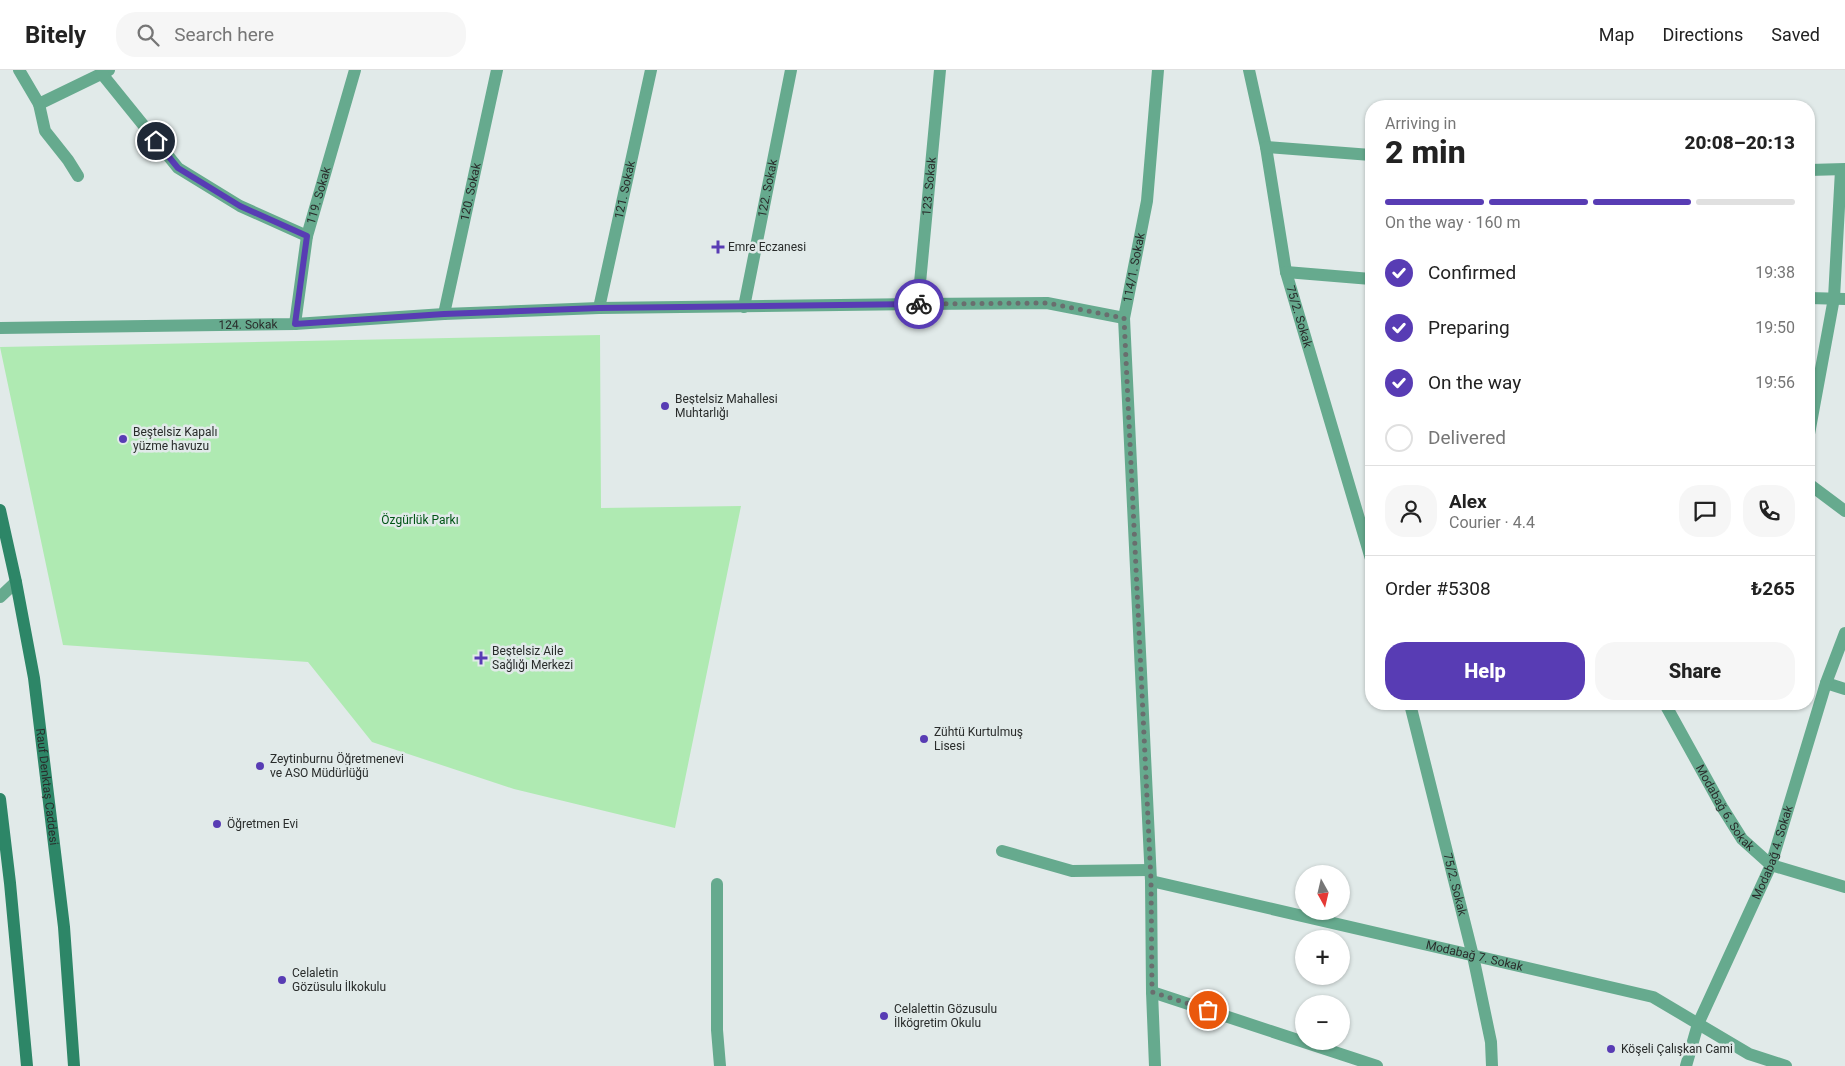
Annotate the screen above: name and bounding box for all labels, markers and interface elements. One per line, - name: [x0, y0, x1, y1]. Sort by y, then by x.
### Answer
- search box: [116, 12, 466, 57]
- text: Bitely: [25, 21, 86, 49]
- icon: search: [134, 21, 162, 49]
- text: Search here: [174, 23, 274, 46]
- text: Map: [1599, 24, 1634, 45]
- text: Directions: [1662, 24, 1743, 45]
- text: Saved: [1771, 24, 1820, 45]
- text: Arriving in: [1385, 114, 1456, 133]
- pin: [135, 120, 177, 162]
- icon: home: [142, 127, 170, 155]
- text: 20:08–20:13: [1684, 131, 1795, 154]
- text: 2 min: [1385, 133, 1466, 171]
- street label: 123. Sokak: [919, 156, 939, 217]
- street label: 122. Sokak: [755, 157, 780, 219]
- street label: 121. Sokak: [612, 159, 638, 220]
- street label: 120. Sokak: [457, 161, 484, 222]
- street label: 119. Sokak: [304, 164, 334, 226]
- text: On the way · 160 m: [1385, 213, 1521, 232]
- street label: 114/1. Sokak: [1120, 231, 1148, 304]
- place label: Emre Eczanesi: [728, 240, 806, 254]
- marker: Emre Eczanesi: [712, 241, 724, 253]
- icon: check: [1385, 259, 1413, 287]
- text: Confirmed: [1428, 261, 1516, 284]
- text: 19:38: [1755, 263, 1795, 282]
- courier: [894, 279, 944, 329]
- street label: 75/2. Sokak: [1283, 284, 1315, 350]
- icon: bike: [905, 290, 933, 318]
- icon: check: [1385, 314, 1413, 342]
- text: Preparing: [1428, 316, 1510, 339]
- street label: 124. Sokak: [218, 317, 279, 332]
- text: 19:50: [1755, 318, 1795, 337]
- icon: check: [1385, 369, 1413, 397]
- text: On the way: [1428, 371, 1521, 394]
- text: 19:56: [1755, 373, 1795, 392]
- place label: Beştelsiz Mahallesi Muhtarlığı: [675, 392, 778, 420]
- marker: Beştelsiz Mahallesi Muhtarlığı: [659, 400, 671, 412]
- place label: Beştelsiz Kapalı yüzme havuzu: [133, 425, 218, 453]
- text: Delivered: [1428, 426, 1506, 449]
- marker: Beştelsiz Kapalı yüzme havuzu: [117, 433, 129, 445]
- button: person: [1385, 485, 1437, 537]
- button: chat: [1679, 485, 1731, 537]
- button: phone: [1743, 485, 1795, 537]
- text: Alex: [1449, 490, 1487, 513]
- park label: Özgürlük Parkı: [381, 512, 459, 527]
- text: Courier · 4.4: [1449, 513, 1535, 532]
- text: Order #5308: [1385, 577, 1491, 600]
- text: ₺265: [1751, 577, 1795, 600]
- button: Help: [1385, 642, 1585, 700]
- button: Share: [1595, 642, 1795, 700]
- place label: Beştelsiz Aile Sağlığı Merkezi: [492, 644, 573, 672]
- marker: Beştelsiz Aile Sağlığı Merkezi: [474, 651, 488, 665]
- place label: Zühtü Kurtulmuş Lisesi: [934, 725, 1023, 753]
- street label: Rauf Denktaş Caddesi: [33, 727, 61, 846]
- marker: Zühtü Kurtulmuş Lisesi: [918, 733, 930, 745]
- place label: Zeytinburnu Öğretmenevi ve ASO Müdürlüğü: [270, 751, 404, 780]
- marker: Zeytinburnu Öğretmenevi ve ASO Müdürlüğü: [254, 760, 266, 772]
- street label: Modabağ 6. Sokak: [1693, 762, 1758, 854]
- street label: Modabağ 4. Sokak: [1749, 803, 1796, 902]
- place label: Öğretmen Evi: [227, 816, 298, 831]
- marker: Öğretmen Evi: [211, 818, 223, 830]
- street label: 75/2. Sokak: [1441, 852, 1470, 918]
- north arrow: [1295, 865, 1350, 920]
- map controls: [1295, 865, 1350, 1050]
- button: +: [1295, 930, 1350, 985]
- street label: Modabağ 7. Sokak: [1425, 938, 1525, 974]
- place label: Celaletin Gözüsulu İlkokulu: [292, 966, 386, 994]
- marker: Celaletin Gözüsulu İlkokulu: [276, 974, 288, 986]
- pin: [1187, 989, 1229, 1031]
- button: −: [1295, 995, 1350, 1050]
- icon: bag: [1194, 996, 1222, 1024]
- place label: Celalettin Gözusulu İlkögretim Okulu: [894, 1002, 997, 1030]
- marker: Celalettin Gözusulu İlkögretim Okulu: [878, 1010, 890, 1022]
- place label: Köşeli Çalışkan Cami: [1621, 1042, 1733, 1056]
- marker: Köşeli Çalışkan Cami: [1605, 1043, 1617, 1055]

